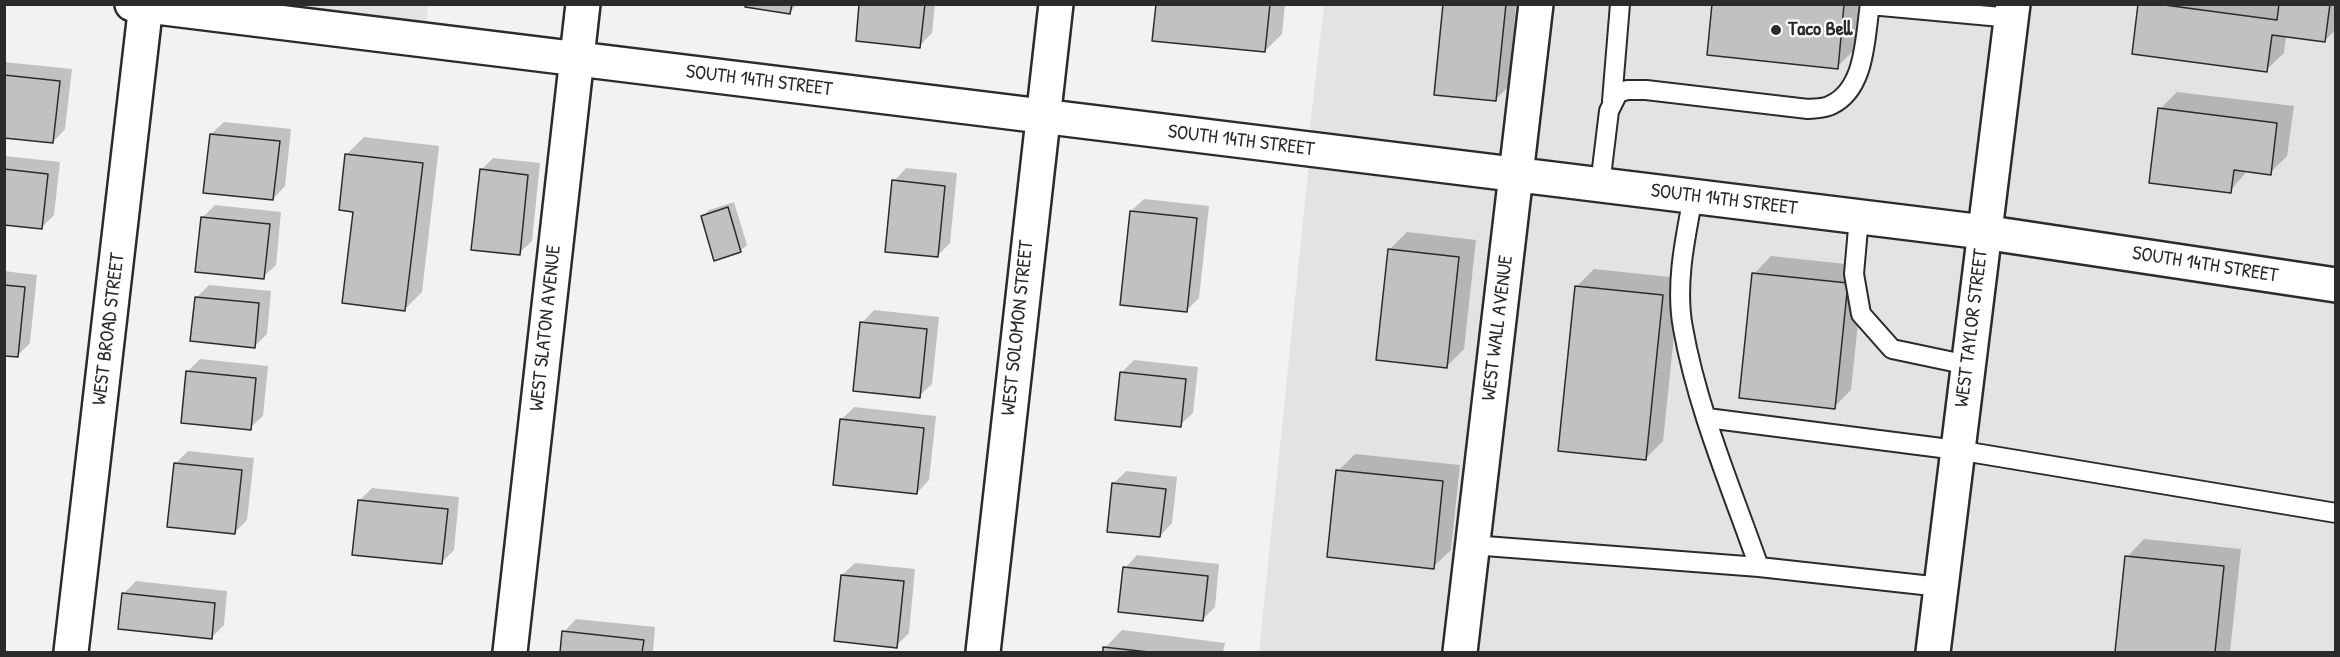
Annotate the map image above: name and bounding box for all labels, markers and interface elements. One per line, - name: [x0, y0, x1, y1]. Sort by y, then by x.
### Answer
- place label: Taco Bell: [1788, 18, 1852, 42]
- marker: Taco Bell: [1769, 23, 1783, 37]
- street label: SOUTH 14TH STREET: [684, 60, 834, 102]
- street label: SOUTH 14TH STREET: [1166, 120, 1316, 162]
- street label: SOUTH 14TH STREET: [1649, 179, 1799, 221]
- street label: WEST SOLOMON STREET: [997, 239, 1039, 417]
- street label: SOUTH 14TH STREET: [2130, 242, 2280, 288]
- street label: WEST SLATON AVENUE: [525, 244, 567, 412]
- street label: WEST TAYLOR STREET: [1950, 248, 1994, 408]
- street label: WEST BROAD STREET: [88, 252, 130, 406]
- street label: WEST WALL AVENUE: [1477, 254, 1519, 402]

